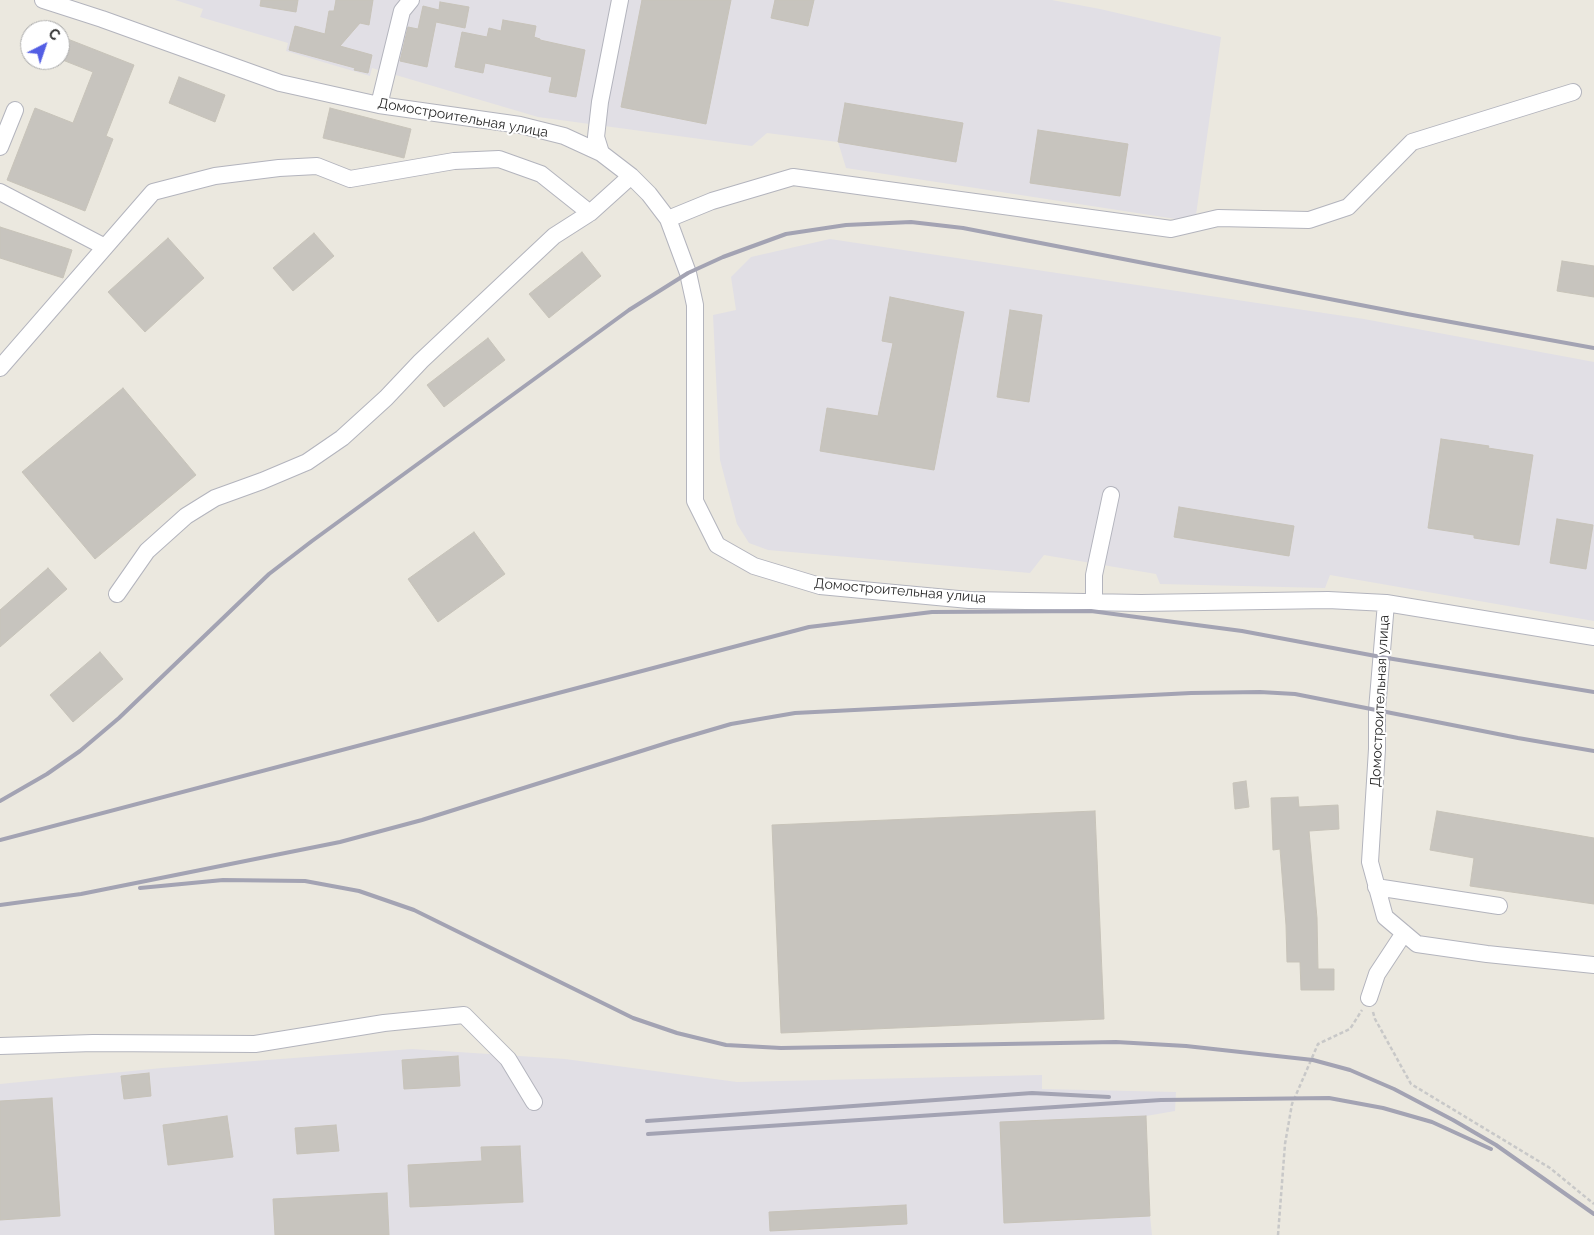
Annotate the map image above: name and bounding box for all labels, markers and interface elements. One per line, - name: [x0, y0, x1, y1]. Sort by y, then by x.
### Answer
- north arrow: [20, 20, 70, 70]
- text: С: [45, 25, 63, 44]
- street label: Домостроительная улица: [377, 95, 549, 141]
- street label: Домостроительная улица: [813, 575, 987, 607]
- street label: Домостроительная улица: [1367, 614, 1393, 788]

